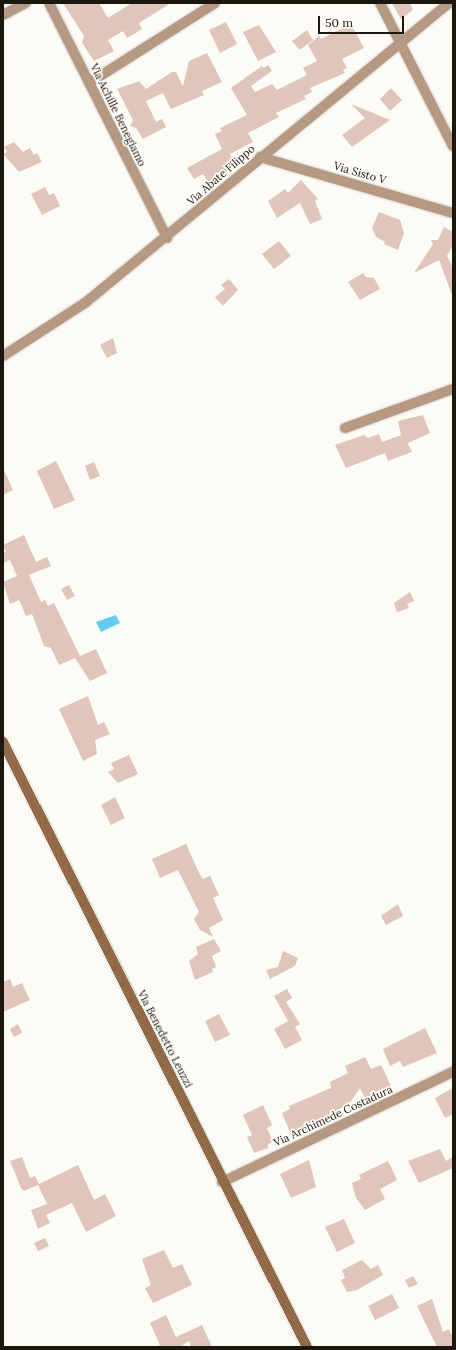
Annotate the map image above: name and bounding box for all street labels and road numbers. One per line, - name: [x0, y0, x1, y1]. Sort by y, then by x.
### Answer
- street label: Via Achille Benegiamo: [87, 61, 149, 169]
- street label: Via Abate Filippo: [184, 142, 258, 208]
- street label: Via Sisto V: [332, 159, 388, 187]
- street label: Via Benedetto Leuzzi: [135, 988, 195, 1090]
- street label: Via Archimede Costadura: [271, 1083, 395, 1149]

